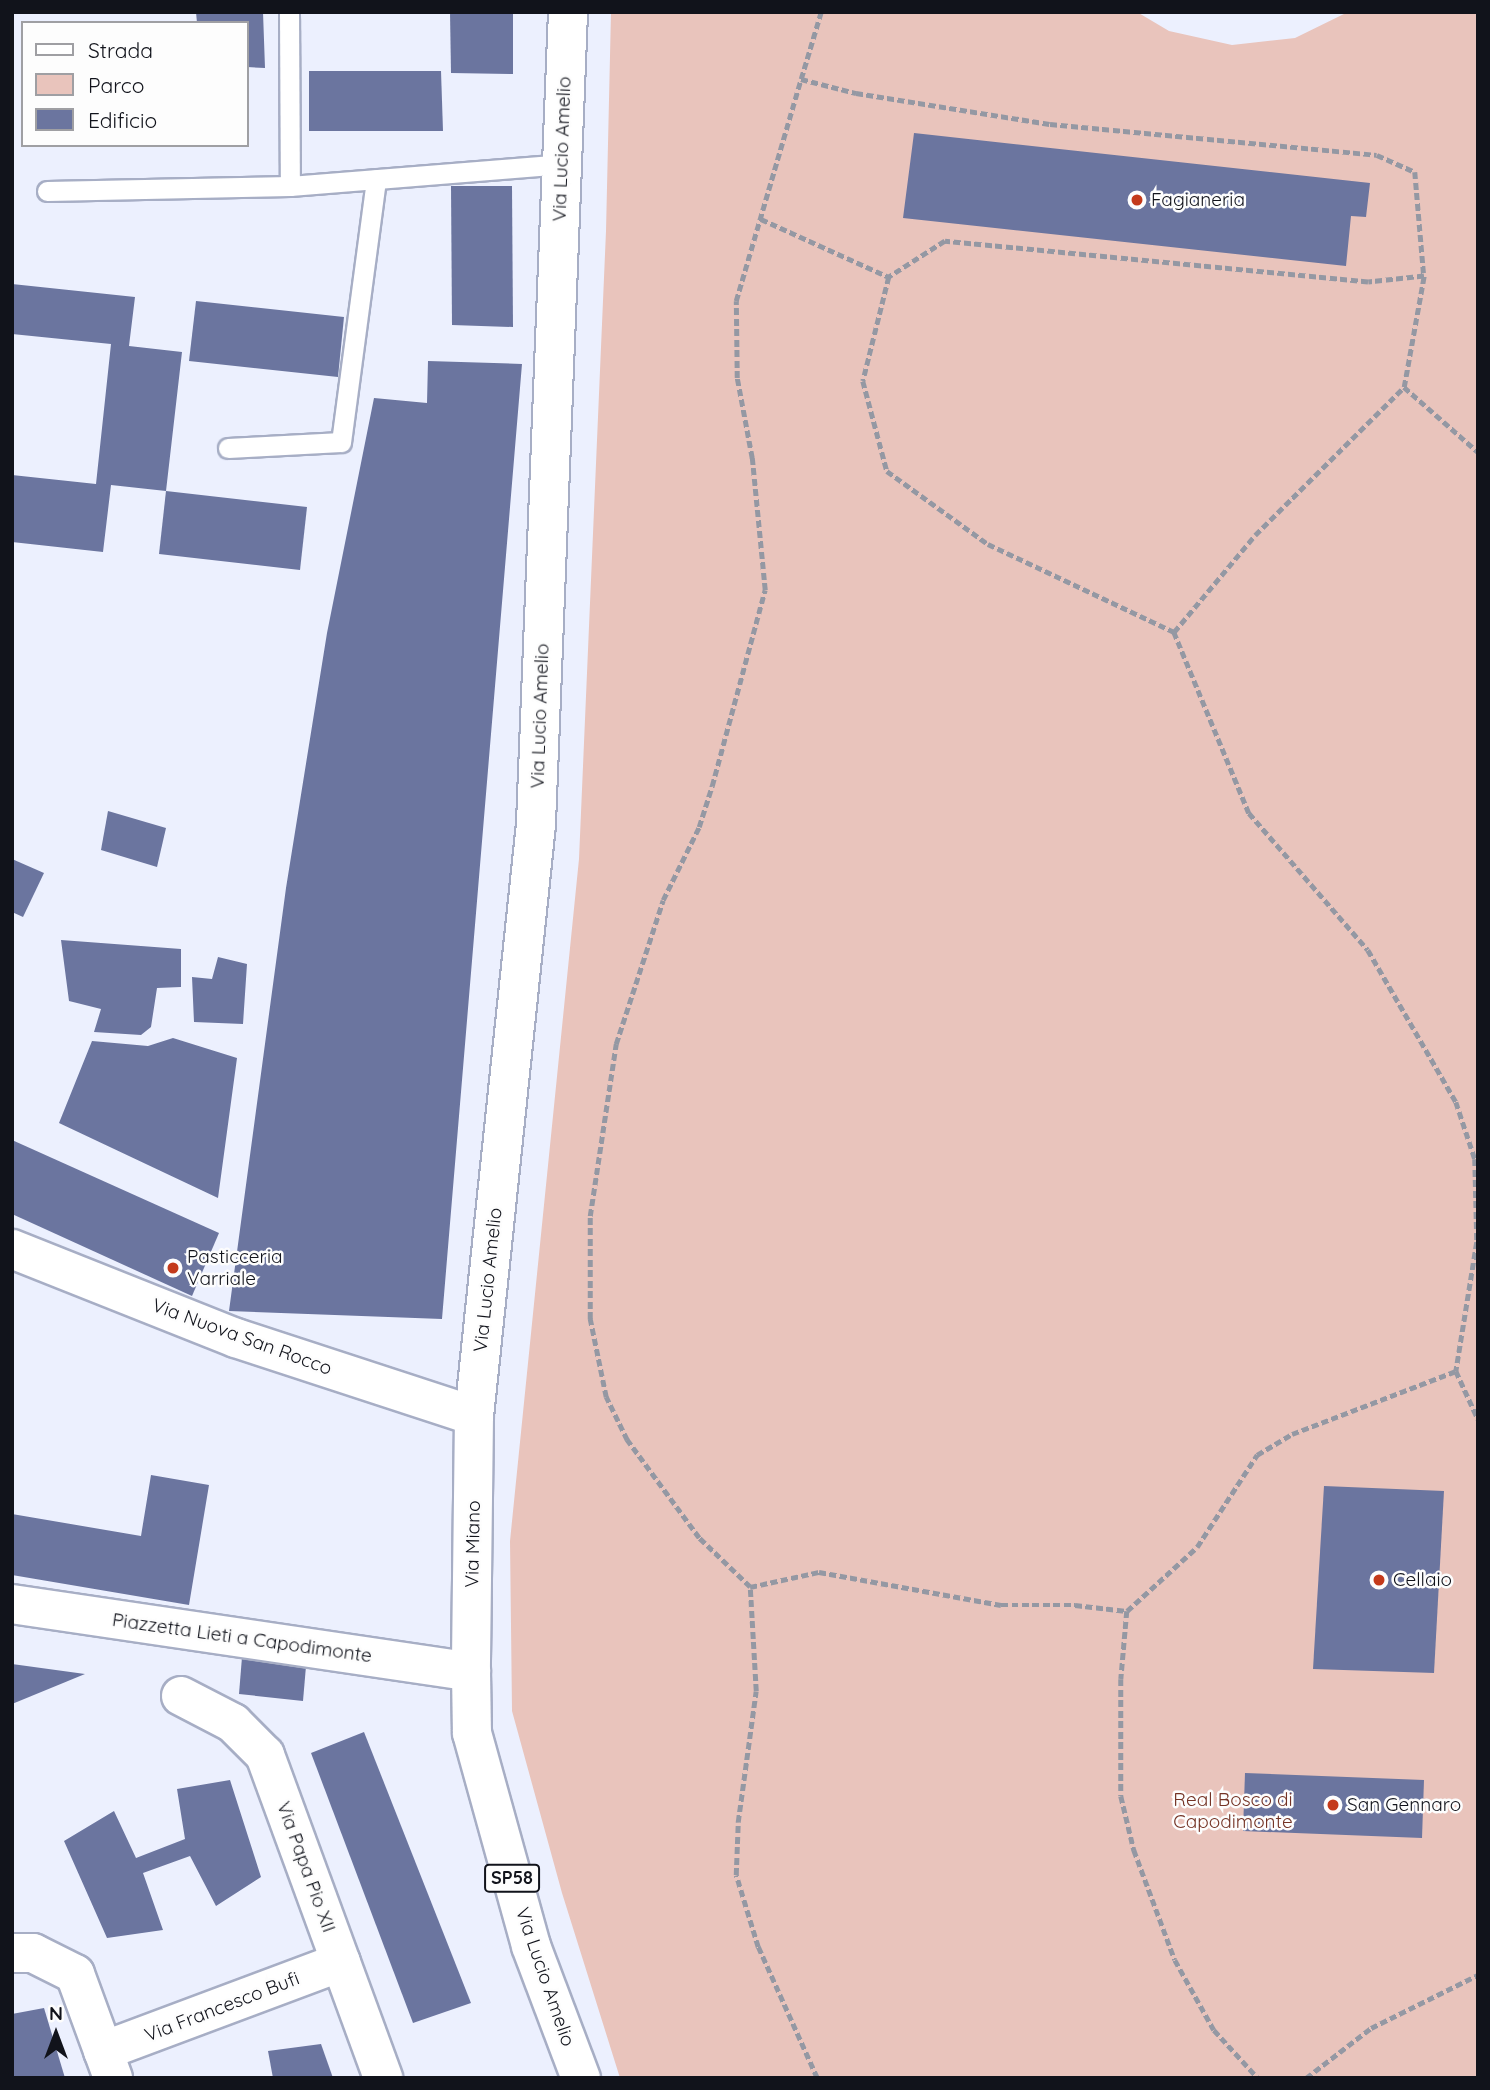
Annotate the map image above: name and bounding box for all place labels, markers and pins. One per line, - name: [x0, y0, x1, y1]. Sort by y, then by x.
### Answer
- place label: Fagianeria: [1151, 189, 1245, 211]
- marker: Fagianeria: [1129, 192, 1145, 208]
- place label: Pasticceria Varriale: [187, 1246, 282, 1290]
- marker: Pasticceria Varriale: [165, 1260, 181, 1276]
- place label: Cellaio: [1393, 1569, 1452, 1591]
- marker: Cellaio: [1371, 1572, 1387, 1588]
- place label: San Gennaro: [1347, 1794, 1461, 1816]
- marker: San Gennaro: [1325, 1797, 1341, 1813]

